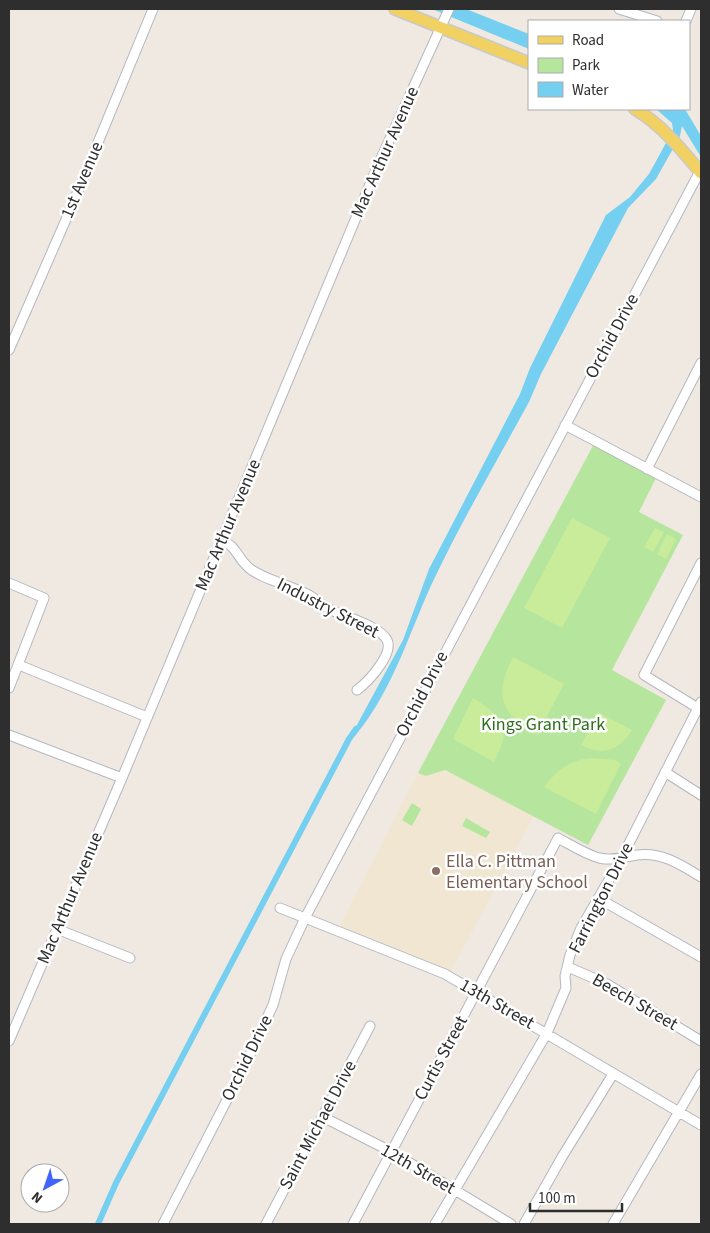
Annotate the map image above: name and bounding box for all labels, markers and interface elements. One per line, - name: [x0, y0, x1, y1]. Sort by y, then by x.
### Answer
- legend: [528, 20, 690, 110]
- text: Road: [572, 30, 604, 51]
- text: Park: [572, 55, 601, 76]
- text: Water: [572, 80, 609, 101]
- street label: Mac Arthur Avenue: [345, 82, 425, 221]
- street label: 1st Avenue: [55, 138, 109, 222]
- street label: Orchid Drive: [579, 289, 645, 383]
- street label: Mac Arthur Avenue: [189, 455, 267, 595]
- street label: Industry Street: [273, 572, 383, 644]
- street label: Orchid Drive: [390, 647, 454, 741]
- park label: Kings Grant Park: [481, 712, 605, 737]
- street label: Mac Arthur Avenue: [31, 828, 109, 968]
- street label: Farrington Drive: [562, 838, 640, 958]
- place label: Ella C. Pittman Elementary School: [446, 849, 588, 895]
- marker: Ella C. Pittman Elementary School: [430, 865, 442, 877]
- street label: Beech Street: [588, 967, 682, 1037]
- street label: 13th Street: [455, 973, 539, 1035]
- street label: Orchid Drive: [215, 1011, 279, 1105]
- street label: Curtis Street: [408, 1011, 474, 1105]
- street label: Saint Michael Drive: [273, 1056, 363, 1194]
- street label: 12th Street: [376, 1138, 460, 1200]
- north arrow: [20, 1163, 70, 1213]
- scale bar: [530, 1180, 622, 1212]
- text: N: [27, 1187, 47, 1208]
- text: 100 m: [538, 1188, 576, 1209]

